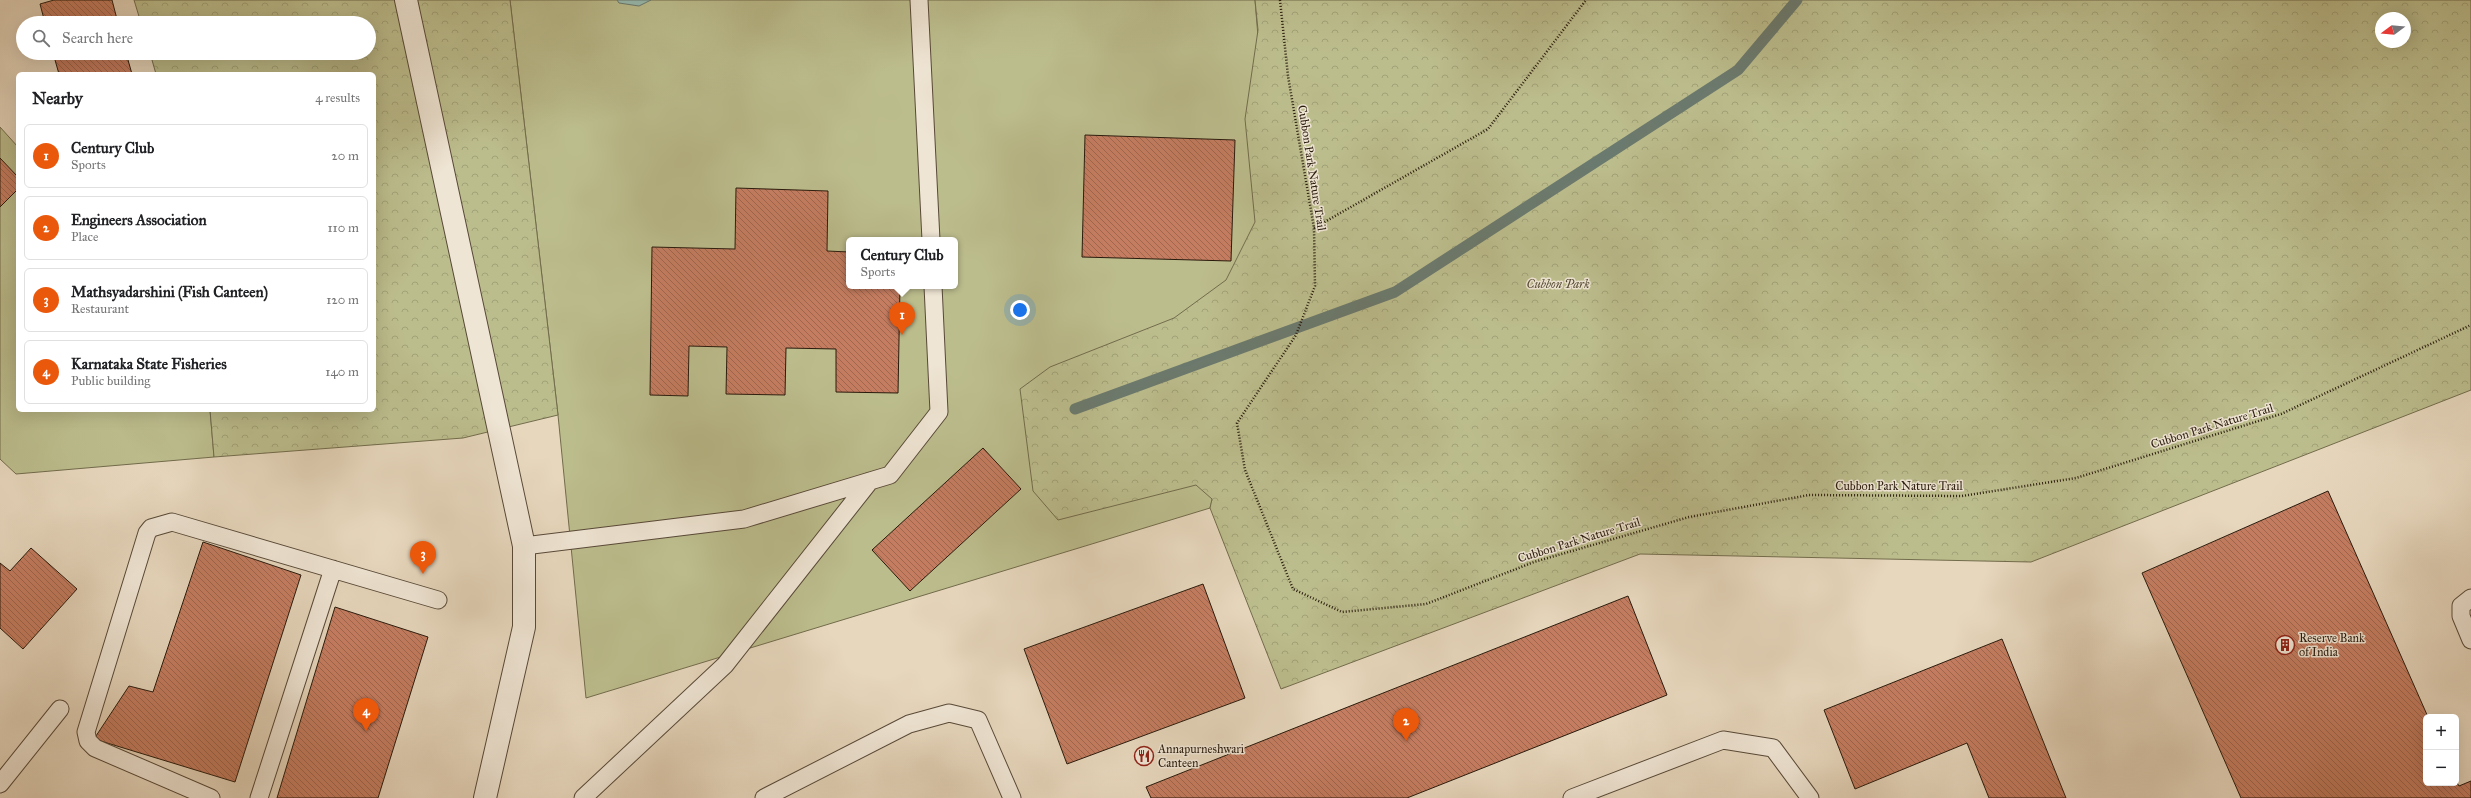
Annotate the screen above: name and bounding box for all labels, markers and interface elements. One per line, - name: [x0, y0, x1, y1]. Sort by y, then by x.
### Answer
- north arrow: [2375, 12, 2411, 48]
- search box: [16, 16, 376, 60]
- icon: search: [30, 27, 52, 49]
- text: Search here: [62, 29, 133, 47]
- text: Nearby: [32, 88, 83, 109]
- text: 4 results: [315, 90, 360, 106]
- street label: Cubbon Park Nature Trail: [1295, 104, 1329, 233]
- text: Century Club: [71, 139, 154, 157]
- text: 1: [43, 148, 49, 164]
- text: 20 m: [331, 148, 359, 164]
- text: Sports: [71, 157, 106, 173]
- text: Engineers Association: [71, 211, 207, 229]
- text: 2: [43, 220, 49, 236]
- text: 110 m: [327, 220, 359, 236]
- text: Place: [71, 229, 98, 245]
- popup: [846, 237, 958, 289]
- text: Century Club: [860, 246, 944, 264]
- text: Sports: [860, 264, 895, 280]
- park label: Cubbon Park: [1527, 277, 1590, 291]
- text: Mathsyadarshini (Fish Canteen): [71, 283, 268, 301]
- text: 3: [43, 292, 49, 308]
- text: 120 m: [326, 292, 359, 308]
- your location: [1010, 300, 1030, 320]
- text: Restaurant: [71, 301, 129, 317]
- pin: 1: [889, 302, 915, 335]
- text: Karnataka State Fisheries: [71, 355, 227, 373]
- text: 4: [42, 364, 50, 380]
- text: 140 m: [325, 364, 359, 380]
- text: Public building: [71, 373, 150, 389]
- street label: Cubbon Park Nature Trail: [2149, 400, 2276, 451]
- street label: Cubbon Park Nature Trail: [1835, 479, 1963, 493]
- street label: Cubbon Park Nature Trail: [1516, 514, 1643, 565]
- pin: 3: [410, 541, 436, 574]
- place label: Reserve Bank of India: [2299, 631, 2365, 659]
- building icon: Reserve Bank of India: [2274, 634, 2296, 656]
- pin: 4: [353, 698, 379, 731]
- pin: 2: [1393, 708, 1419, 741]
- map controls: [2423, 714, 2459, 786]
- button: +: [2423, 714, 2459, 750]
- place label: Annapurneshwari Canteen: [1157, 742, 1245, 770]
- restaurant icon: Annapurneshwari Canteen: [1133, 745, 1155, 767]
- button: −: [2423, 750, 2459, 786]

